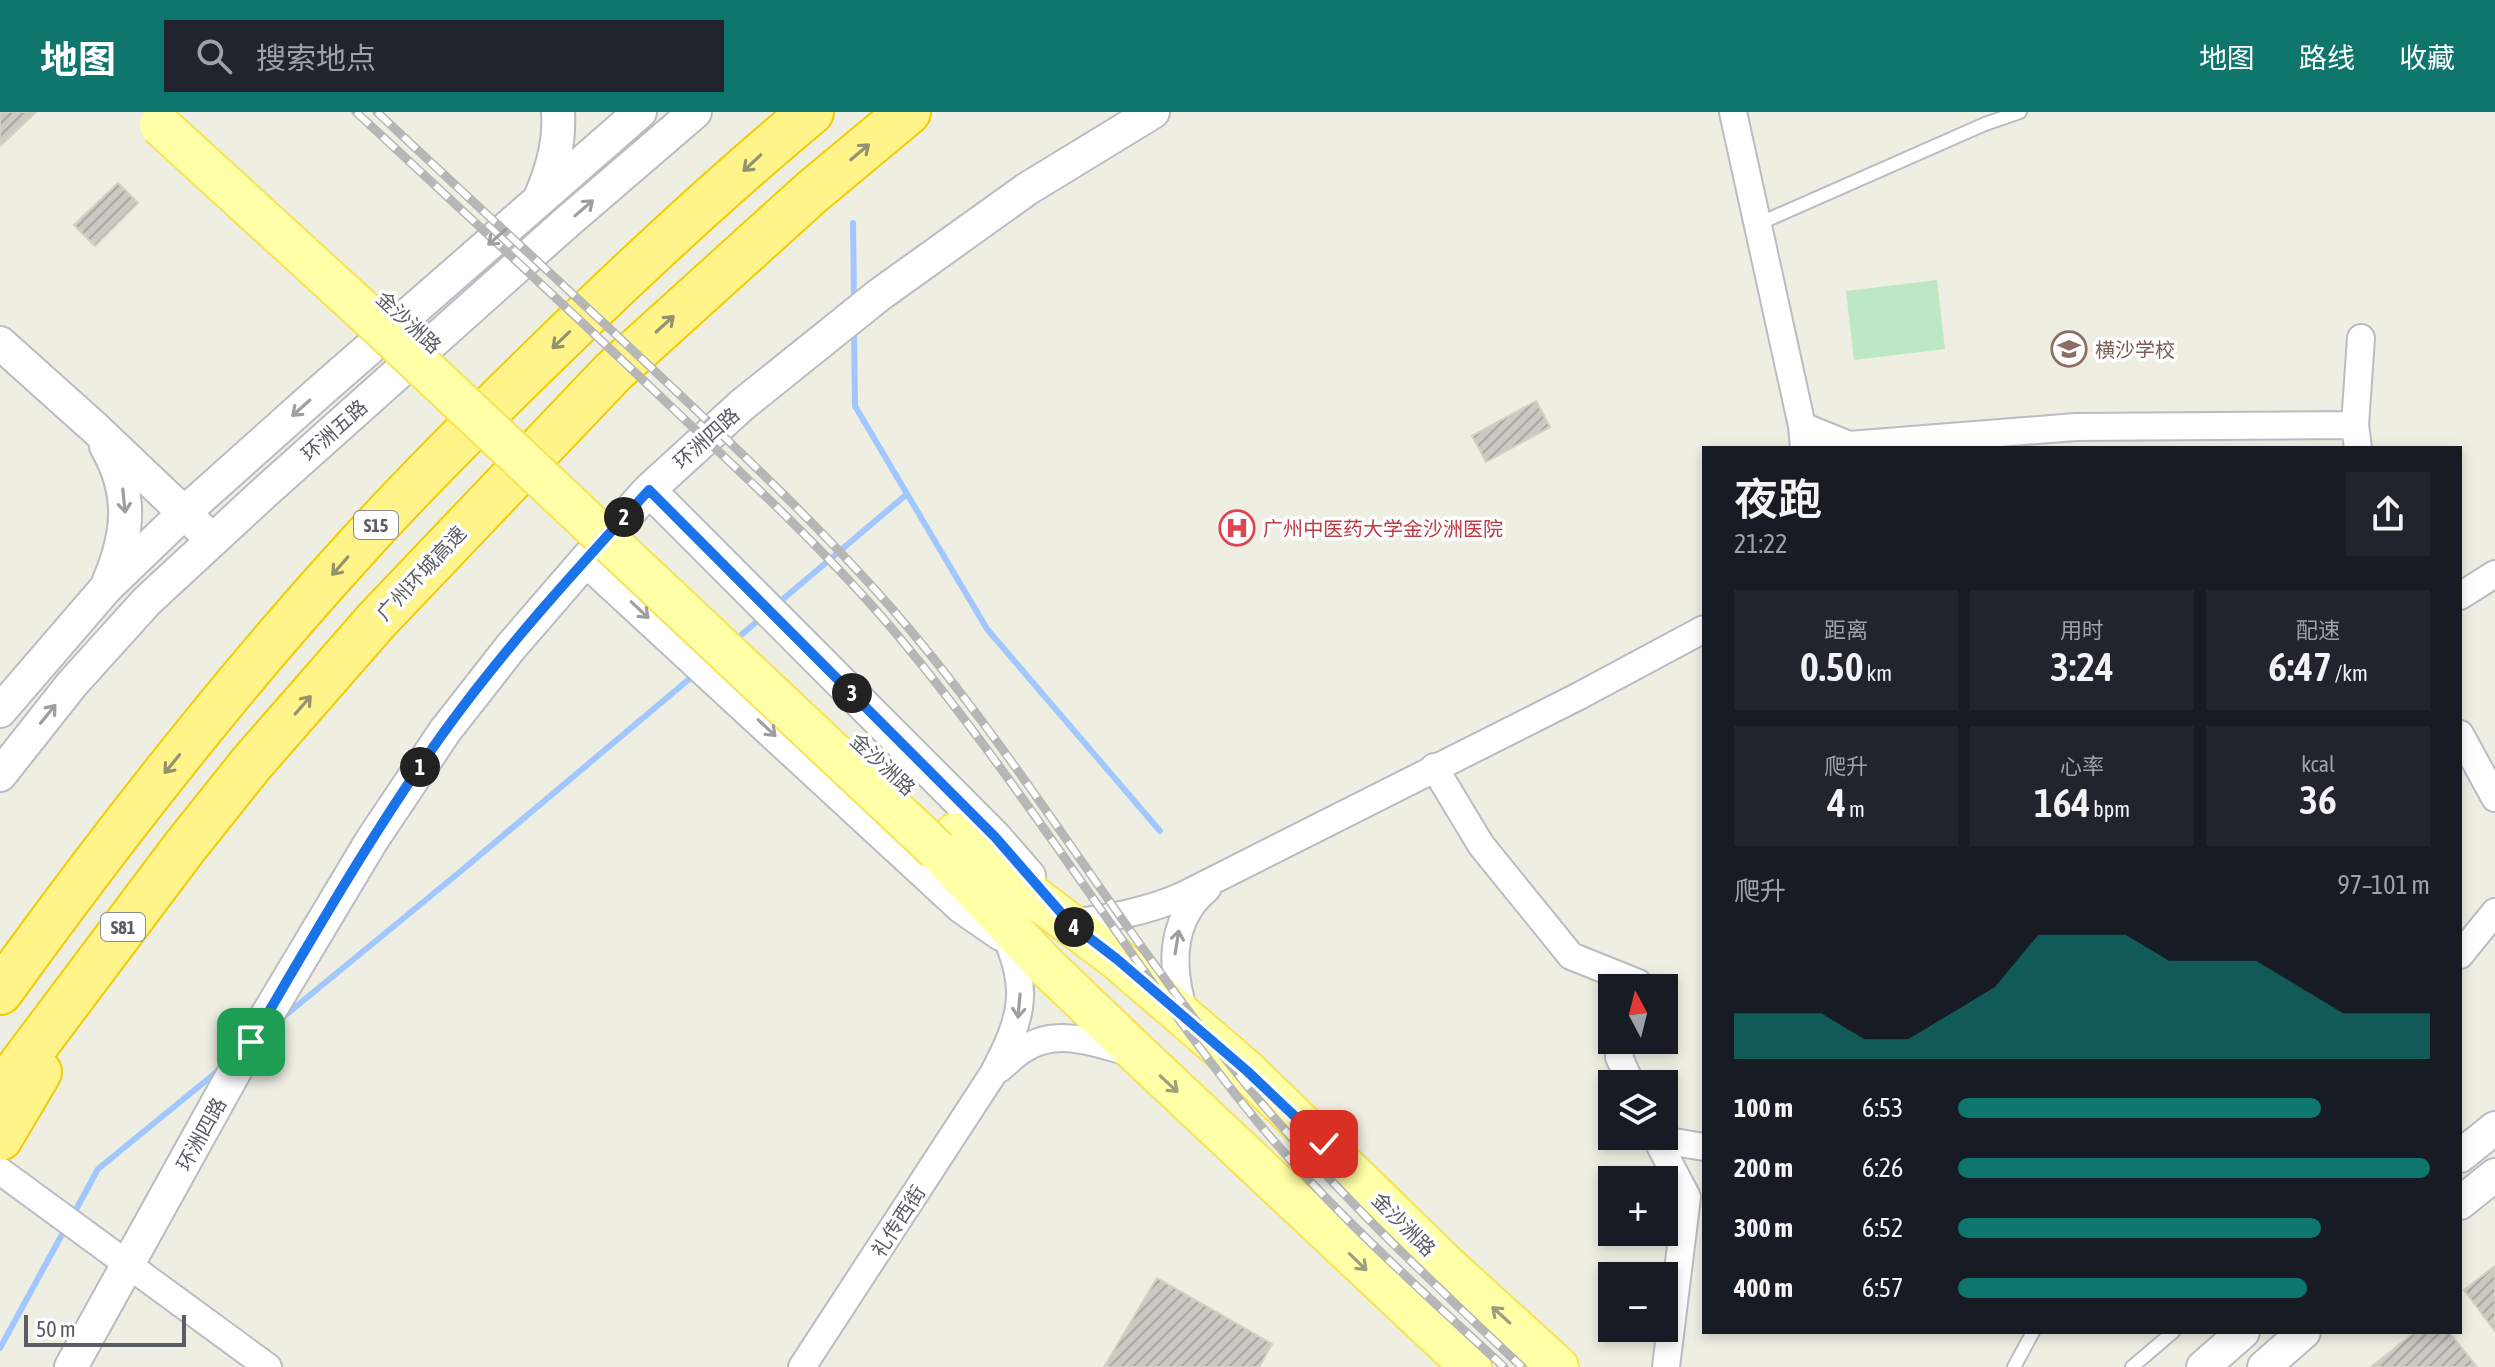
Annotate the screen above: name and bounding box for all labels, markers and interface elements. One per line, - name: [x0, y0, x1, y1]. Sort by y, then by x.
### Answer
- search box: [164, 20, 724, 92]
- icon: search: [192, 34, 236, 78]
- text: 地图: [40, 38, 116, 81]
- text: 搜索地点: [256, 41, 376, 75]
- text: 地图: [2199, 42, 2255, 74]
- text: 路线: [2299, 42, 2355, 74]
- text: 收藏: [2399, 42, 2455, 74]
- one-way arrow: [849, 143, 870, 161]
- one-way arrow: [742, 154, 762, 172]
- one-way arrow: [573, 199, 593, 217]
- one-way arrow: [488, 228, 508, 246]
- street label: 金沙洲路: [372, 286, 446, 358]
- one-way arrow: [655, 315, 675, 333]
- one-way arrow: [551, 330, 571, 349]
- school or university icon: 横沙学校: [2050, 330, 2088, 368]
- place label: 横沙学校: [2095, 338, 2175, 361]
- street label: 环洲五路: [297, 395, 371, 465]
- one-way arrow: [292, 399, 312, 417]
- street label: 环洲四路: [669, 403, 743, 473]
- button: share: [2346, 472, 2430, 556]
- text: 夜跑: [1734, 474, 1822, 524]
- one-way arrow: [117, 487, 132, 514]
- pin: 2: [604, 497, 644, 537]
- text: 2: [619, 504, 629, 530]
- hospital icon: 广州中医药大学金沙洲医院: [1218, 509, 1256, 547]
- road number: S15: [354, 511, 398, 539]
- place label: 广州中医药大学金沙洲医院: [1263, 517, 1503, 540]
- street label: 广州环城高速: [372, 521, 470, 625]
- text: 21:22: [1734, 529, 1788, 559]
- one-way arrow: [331, 555, 349, 575]
- one-way arrow: [630, 601, 650, 620]
- text: 距离: [1824, 617, 1868, 643]
- text: 用时: [2060, 617, 2104, 643]
- text: 配速: [2296, 617, 2340, 643]
- text: 0.50: [1800, 644, 1863, 689]
- text: 3:24: [2050, 644, 2114, 689]
- text: 6:47: [2268, 644, 2332, 689]
- text: km: [1863, 660, 1892, 686]
- text: /km: [2332, 660, 2368, 686]
- pin: 3: [832, 673, 872, 713]
- text: 3: [847, 680, 857, 706]
- one-way arrow: [293, 695, 311, 715]
- one-way arrow: [39, 704, 57, 725]
- one-way arrow: [757, 718, 777, 736]
- street label: 金沙洲路: [846, 728, 920, 800]
- pin: 1: [400, 747, 440, 787]
- text: kcal: [2301, 751, 2335, 777]
- one-way arrow: [163, 753, 181, 774]
- text: 爬升: [1824, 753, 1868, 779]
- text: 心率: [2060, 753, 2104, 779]
- text: 1: [415, 754, 425, 780]
- text: 36: [2299, 777, 2337, 822]
- text: 4: [1827, 780, 1846, 825]
- text: 164: [2034, 780, 2090, 825]
- text: m: [1846, 796, 1865, 822]
- text: bpm: [2090, 796, 2130, 822]
- text: 97–101 m: [2338, 870, 2430, 900]
- text: 爬升: [1734, 876, 1786, 906]
- pin: 4: [1054, 907, 1094, 947]
- road number: S81: [101, 913, 145, 941]
- text: 4: [1069, 914, 1079, 940]
- one-way arrow: [1170, 930, 1185, 955]
- north arrow: [1598, 974, 1678, 1054]
- map controls: [1598, 974, 1678, 1342]
- one-way arrow: [1011, 992, 1026, 1019]
- pin: [217, 1008, 285, 1076]
- icon: arrive: [229, 1020, 273, 1064]
- button: layers: [1598, 1070, 1678, 1150]
- one-way arrow: [1159, 1074, 1178, 1093]
- street label: 环洲四路: [172, 1093, 230, 1175]
- text: 100 m: [1734, 1093, 1793, 1123]
- text: 6:53: [1862, 1093, 1903, 1123]
- pin: [1290, 1110, 1358, 1178]
- icon: check: [1302, 1122, 1346, 1166]
- text: 200 m: [1734, 1153, 1793, 1183]
- text: 6:26: [1862, 1153, 1903, 1183]
- button: +: [1598, 1166, 1678, 1246]
- street label: 礼传西街: [867, 1181, 929, 1261]
- street label: 金沙洲路: [1368, 1188, 1440, 1260]
- text: 300 m: [1734, 1213, 1793, 1243]
- text: 6:52: [1862, 1213, 1903, 1243]
- one-way arrow: [1348, 1253, 1368, 1272]
- button: −: [1598, 1262, 1678, 1342]
- text: 400 m: [1734, 1273, 1793, 1303]
- text: 6:57: [1862, 1273, 1903, 1303]
- one-way arrow: [1491, 1306, 1511, 1324]
- scale bar: [24, 1311, 186, 1347]
- text: 50 m: [36, 1316, 76, 1342]

